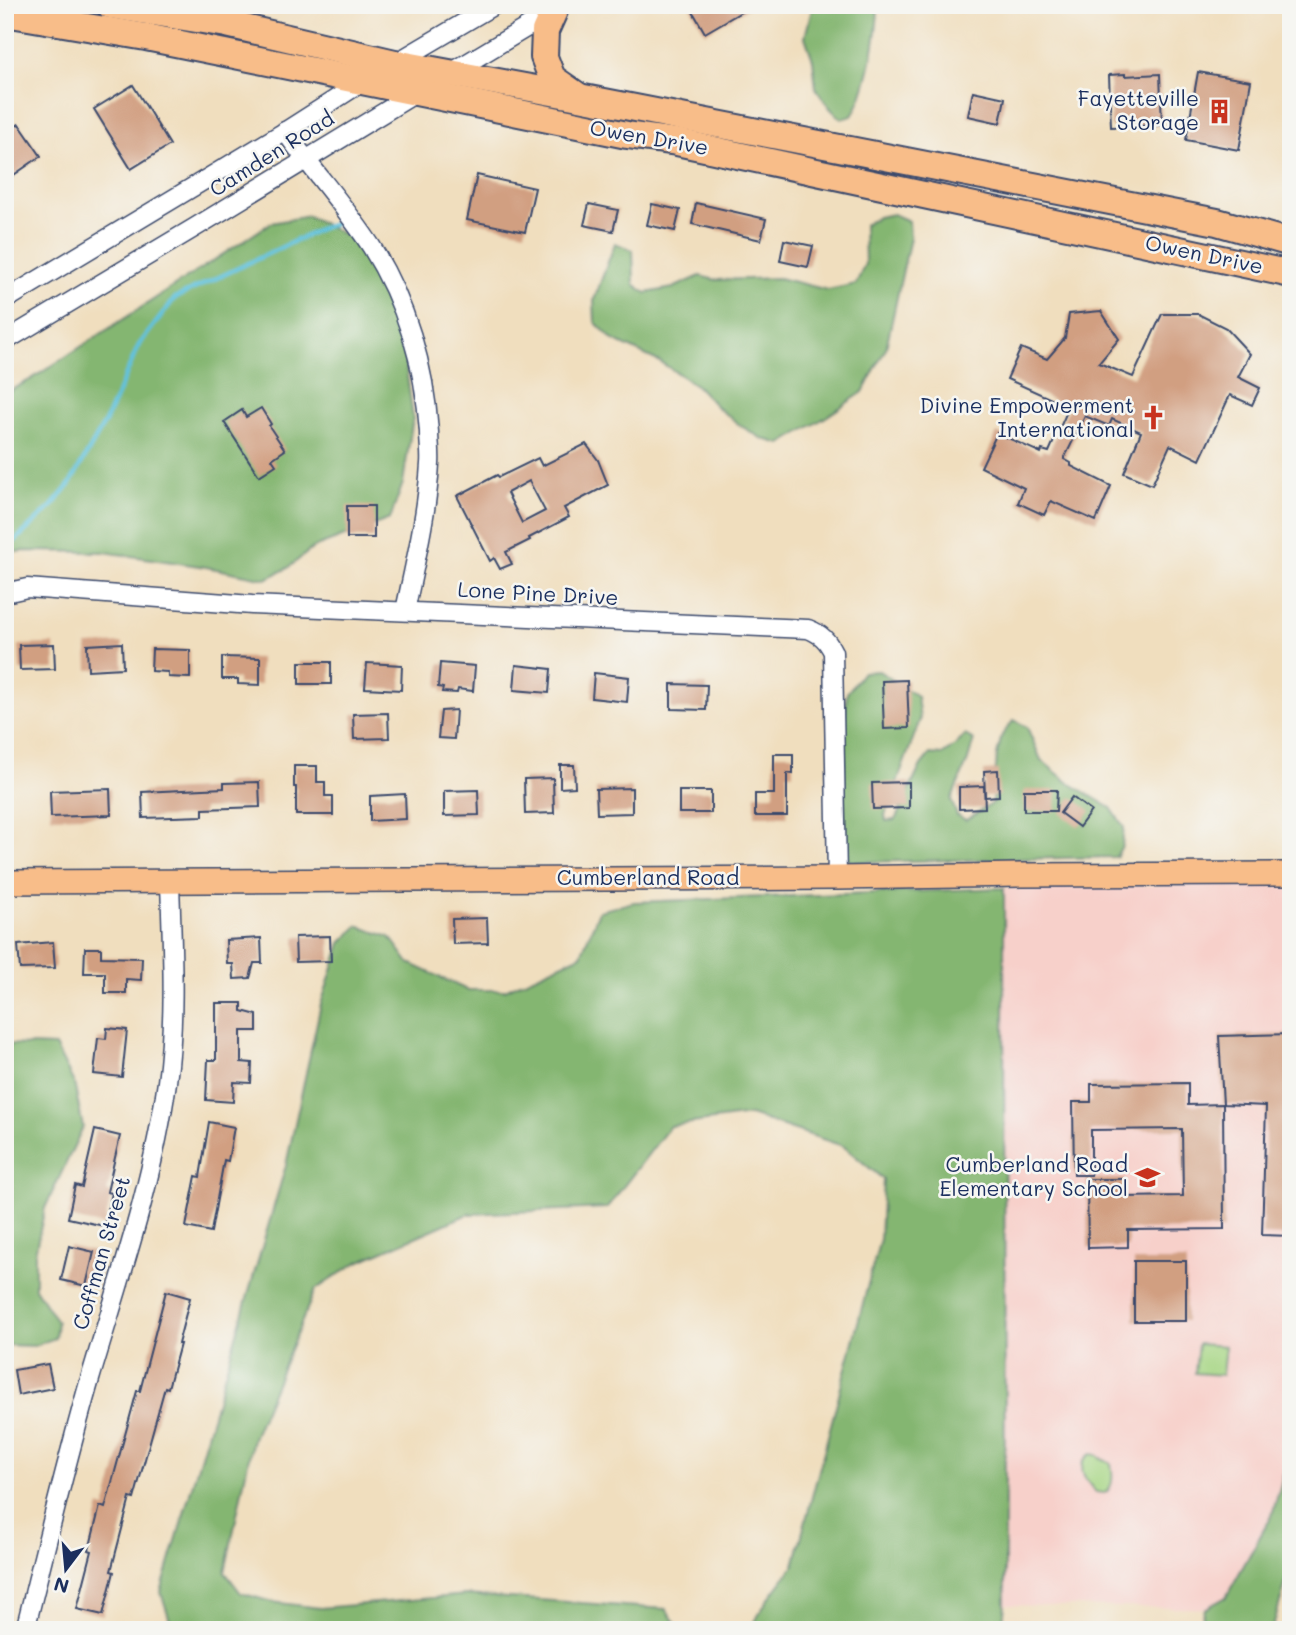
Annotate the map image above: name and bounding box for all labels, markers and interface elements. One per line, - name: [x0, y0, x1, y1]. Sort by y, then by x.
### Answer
- place label: Fayetteville Storage: [1078, 84, 1199, 135]
- building icon: Fayetteville Storage: [1205, 97, 1233, 125]
- street label: Camden Road: [204, 104, 338, 202]
- street label: Owen Drive: [588, 113, 711, 160]
- street label: Owen Drive: [1143, 228, 1266, 279]
- place label: Divine Empowerment International: [920, 391, 1134, 442]
- church icon: Divine Empowerment International: [1140, 404, 1168, 432]
- street label: Lone Pine Drive: [457, 575, 619, 610]
- street label: Cumberland Road: [557, 863, 739, 890]
- place label: Cumberland Road Elementary School: [940, 1150, 1128, 1201]
- school or university icon: Cumberland Road Elementary School: [1134, 1163, 1162, 1191]
- street label: Coffman Street: [66, 1173, 135, 1333]
- north arrow: [32, 1534, 102, 1604]
- text: N: [51, 1572, 72, 1600]

